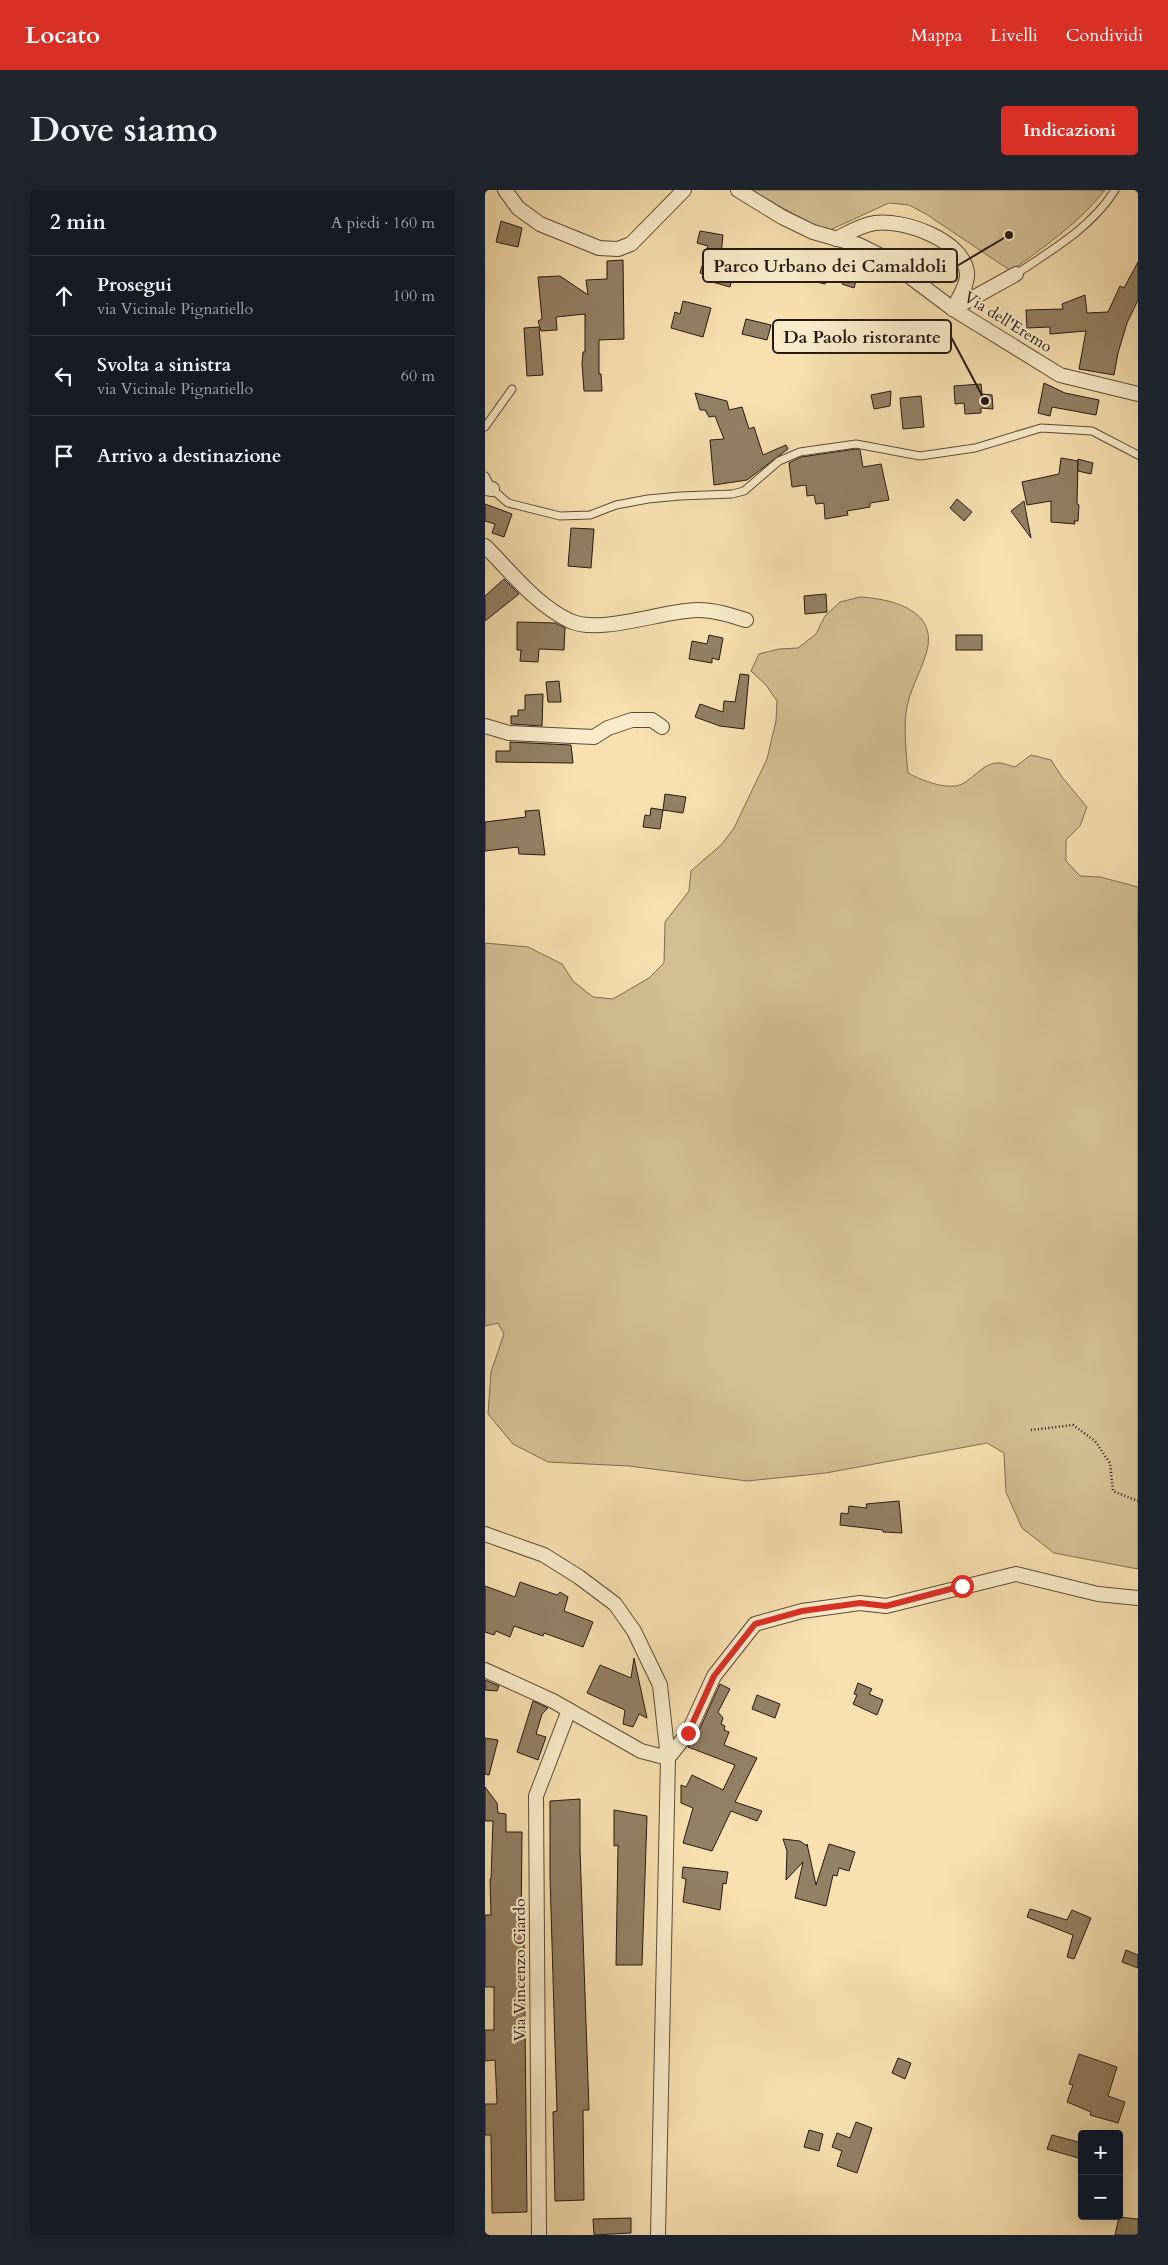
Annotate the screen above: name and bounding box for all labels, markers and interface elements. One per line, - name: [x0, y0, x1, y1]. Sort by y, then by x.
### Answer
- text: Locato: [25, 19, 100, 52]
- text: Mappa: [911, 23, 962, 48]
- text: Livelli: [990, 23, 1038, 48]
- text: Condividi: [1066, 23, 1143, 48]
- text: Dove siamo: [30, 106, 218, 154]
- button: Indicazioni: [1001, 106, 1138, 155]
- text: 2 min: [50, 208, 106, 237]
- text: A piedi · 160 m: [331, 212, 435, 234]
- callout: Parco Urbano dei Camaldoli: [703, 249, 957, 282]
- text: Parco Urbano dei Camaldoli: [713, 254, 947, 279]
- text: Prosegui: [97, 272, 172, 298]
- icon: ahead: [50, 282, 78, 310]
- text: 100 m: [393, 285, 435, 307]
- street label: Via dell'Eremo: [960, 286, 1057, 358]
- text: via Vicinale Pignatiello: [97, 298, 253, 320]
- callout: Da Paolo ristorante: [773, 320, 951, 353]
- text: Da Paolo ristorante: [783, 325, 941, 350]
- text: Svolta a sinistra: [97, 352, 231, 378]
- icon: left: [50, 362, 78, 390]
- text: 60 m: [401, 365, 435, 387]
- text: via Vicinale Pignatiello: [97, 378, 253, 400]
- icon: arrive: [50, 442, 78, 470]
- text: Arrivo a destinazione: [97, 443, 281, 469]
- route start: [951, 1575, 974, 1598]
- route end: [677, 1722, 700, 1745]
- street label: Via Vincenzo Ciardo: [509, 1898, 531, 2042]
- map controls: [1078, 2130, 1123, 2220]
- button: +: [1078, 2130, 1123, 2175]
- button: −: [1078, 2175, 1123, 2220]

